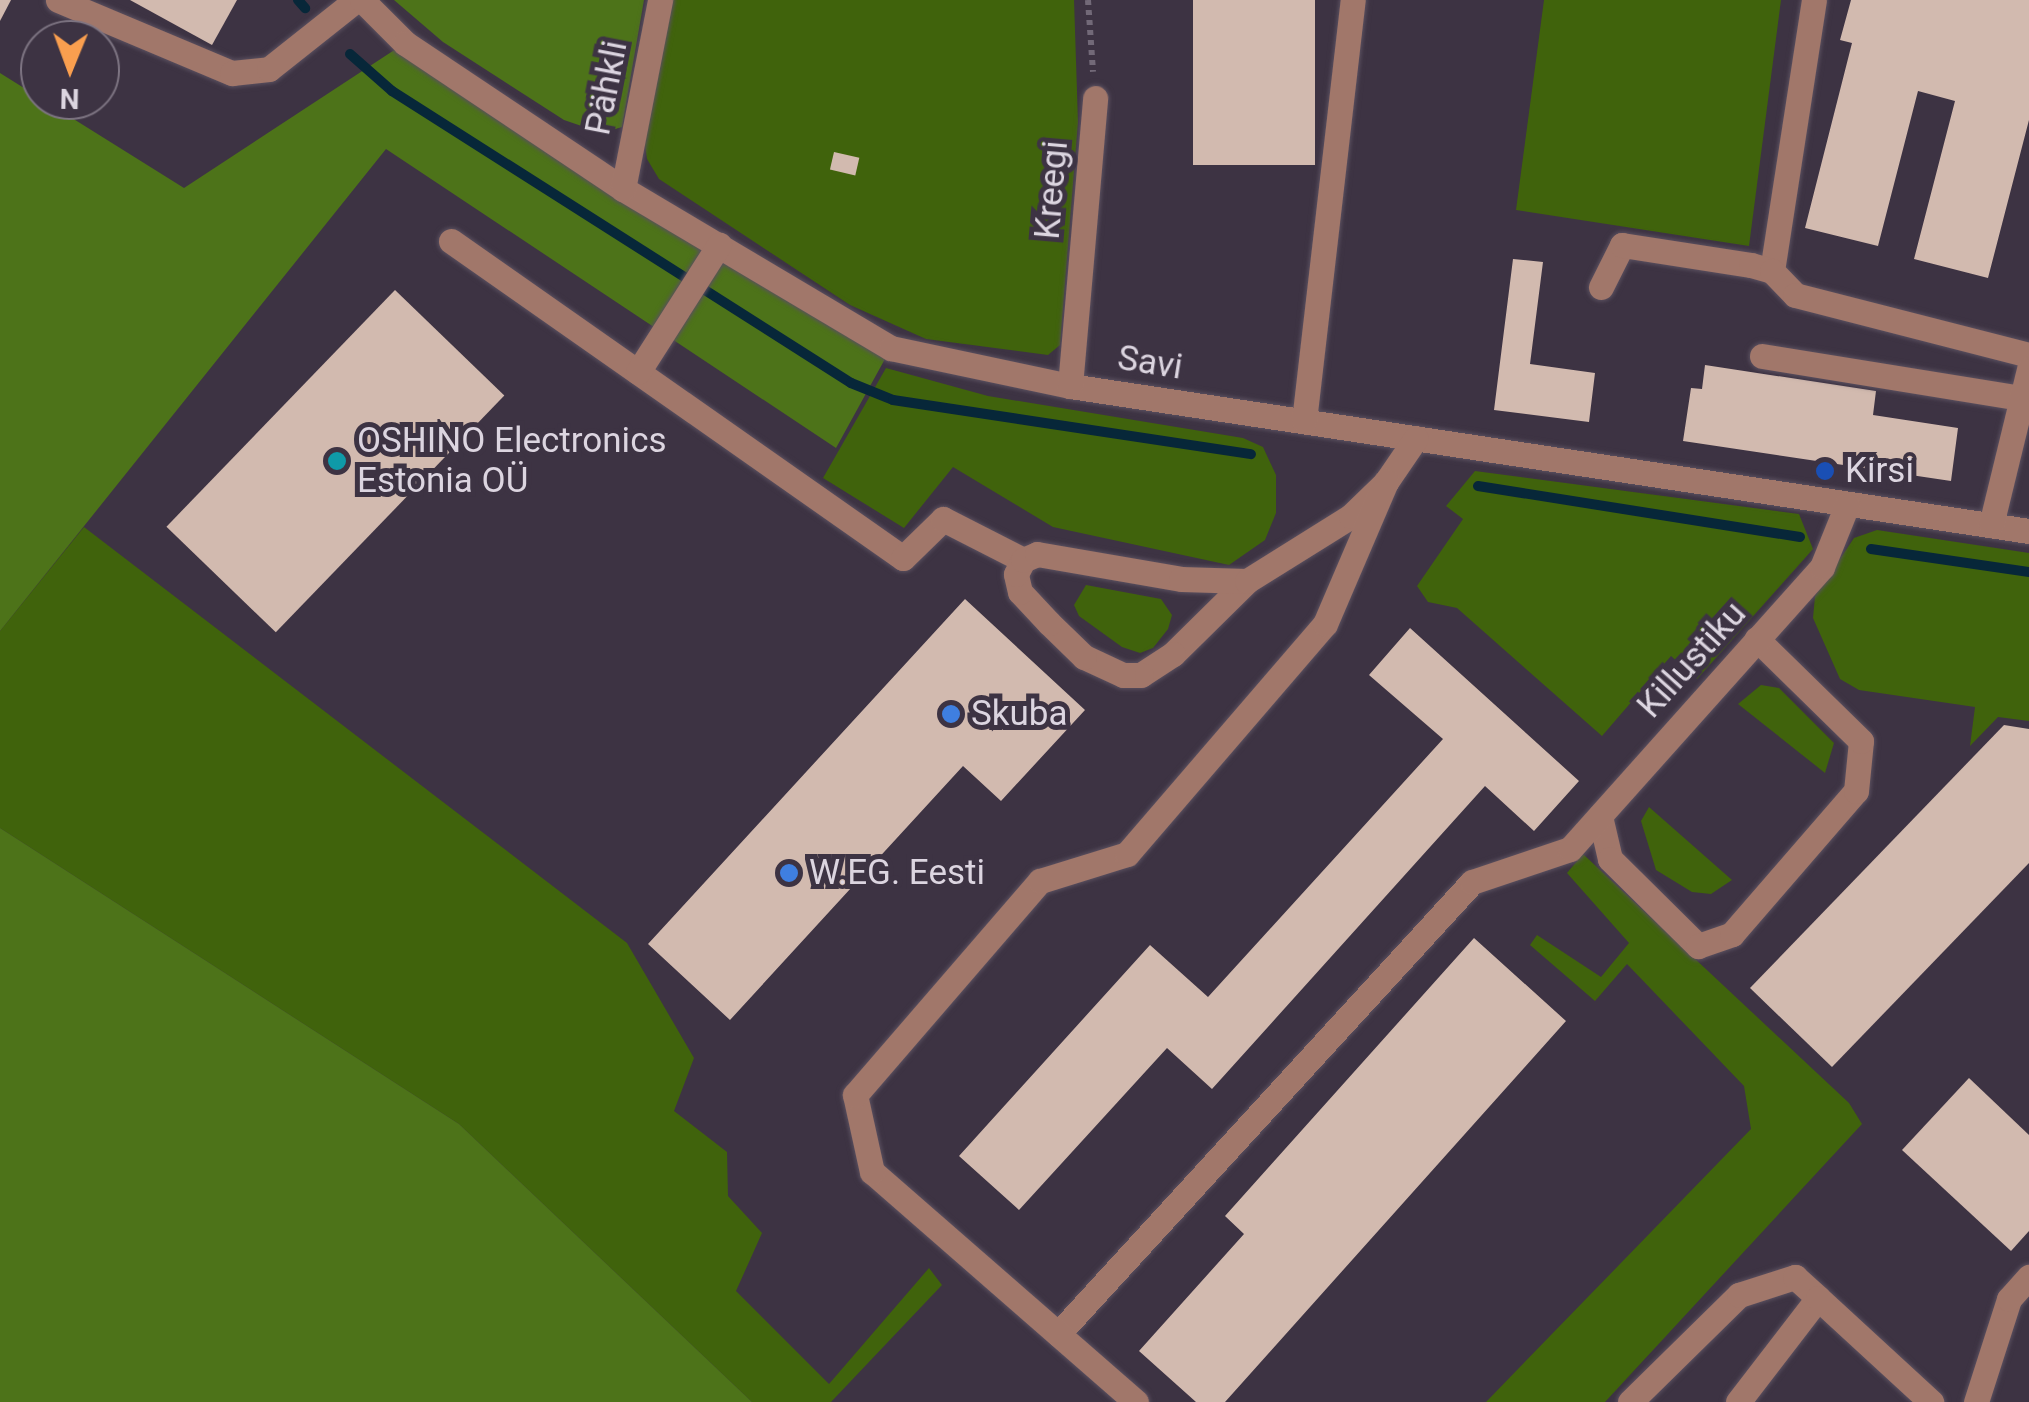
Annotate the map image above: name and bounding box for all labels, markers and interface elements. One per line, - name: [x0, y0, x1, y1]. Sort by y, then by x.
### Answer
- north arrow: [20, 20, 120, 120]
- street label: Pähkli: [577, 37, 637, 139]
- text: N: [59, 82, 80, 115]
- street label: Kreegi: [1027, 139, 1077, 241]
- street label: Savi: [1115, 337, 1185, 389]
- place label: OSHINO Electronics Estonia OÜ: [357, 420, 667, 502]
- marker: OSHINO Electronics Estonia OÜ: [326, 450, 348, 472]
- place label: Kirsi: [1845, 450, 1914, 492]
- marker: Kirsi: [1814, 460, 1836, 482]
- street label: Killustiku: [1629, 593, 1755, 727]
- place label: Skuba: [971, 693, 1068, 735]
- marker: Skuba: [940, 703, 962, 725]
- place label: W.EG. Eesti: [809, 852, 985, 894]
- marker: W.EG. Eesti: [778, 862, 800, 884]

